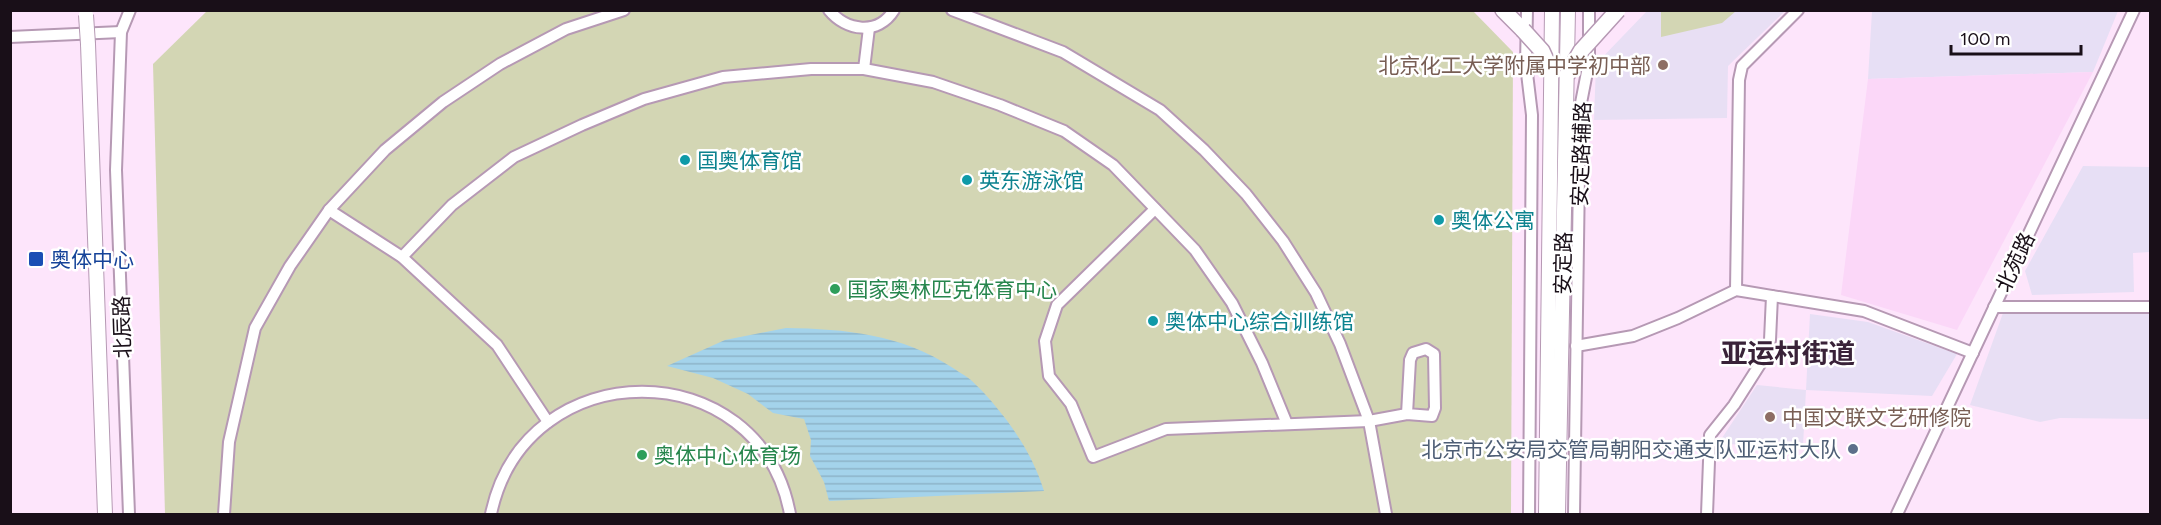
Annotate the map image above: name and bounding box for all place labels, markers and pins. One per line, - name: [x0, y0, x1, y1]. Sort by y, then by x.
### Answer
- place label: 北京化工大学附属中学初中部: [1378, 53, 1651, 78]
- marker: 北京化工大学附属中学初中部: [1656, 58, 1670, 72]
- place label: 国奥体育馆: [697, 148, 802, 173]
- marker: 国奥体育馆: [678, 153, 692, 167]
- place label: 英东游泳馆: [979, 168, 1084, 193]
- marker: 英东游泳馆: [960, 173, 974, 187]
- place label: 奥体公寓: [1451, 208, 1535, 233]
- marker: 奥体公寓: [1432, 213, 1446, 227]
- place label: 奥体中心: [50, 247, 134, 272]
- marker: 奥体中心: [27, 250, 45, 268]
- place label: 国家奥林匹克体育中心: [847, 277, 1057, 302]
- marker: 国家奥林匹克体育中心: [828, 282, 842, 296]
- place label: 奥体中心综合训练馆: [1165, 309, 1354, 334]
- marker: 奥体中心综合训练馆: [1146, 314, 1160, 328]
- place label: 中国文联文艺研修院: [1782, 405, 1971, 430]
- marker: 中国文联文艺研修院: [1763, 410, 1777, 424]
- place label: 北京市公安局交管局朝阳交通支队亚运村大队: [1421, 437, 1841, 462]
- marker: 北京市公安局交管局朝阳交通支队亚运村大队: [1846, 442, 1860, 456]
- place label: 奥体中心体育场: [654, 443, 801, 468]
- marker: 奥体中心体育场: [635, 448, 649, 462]

